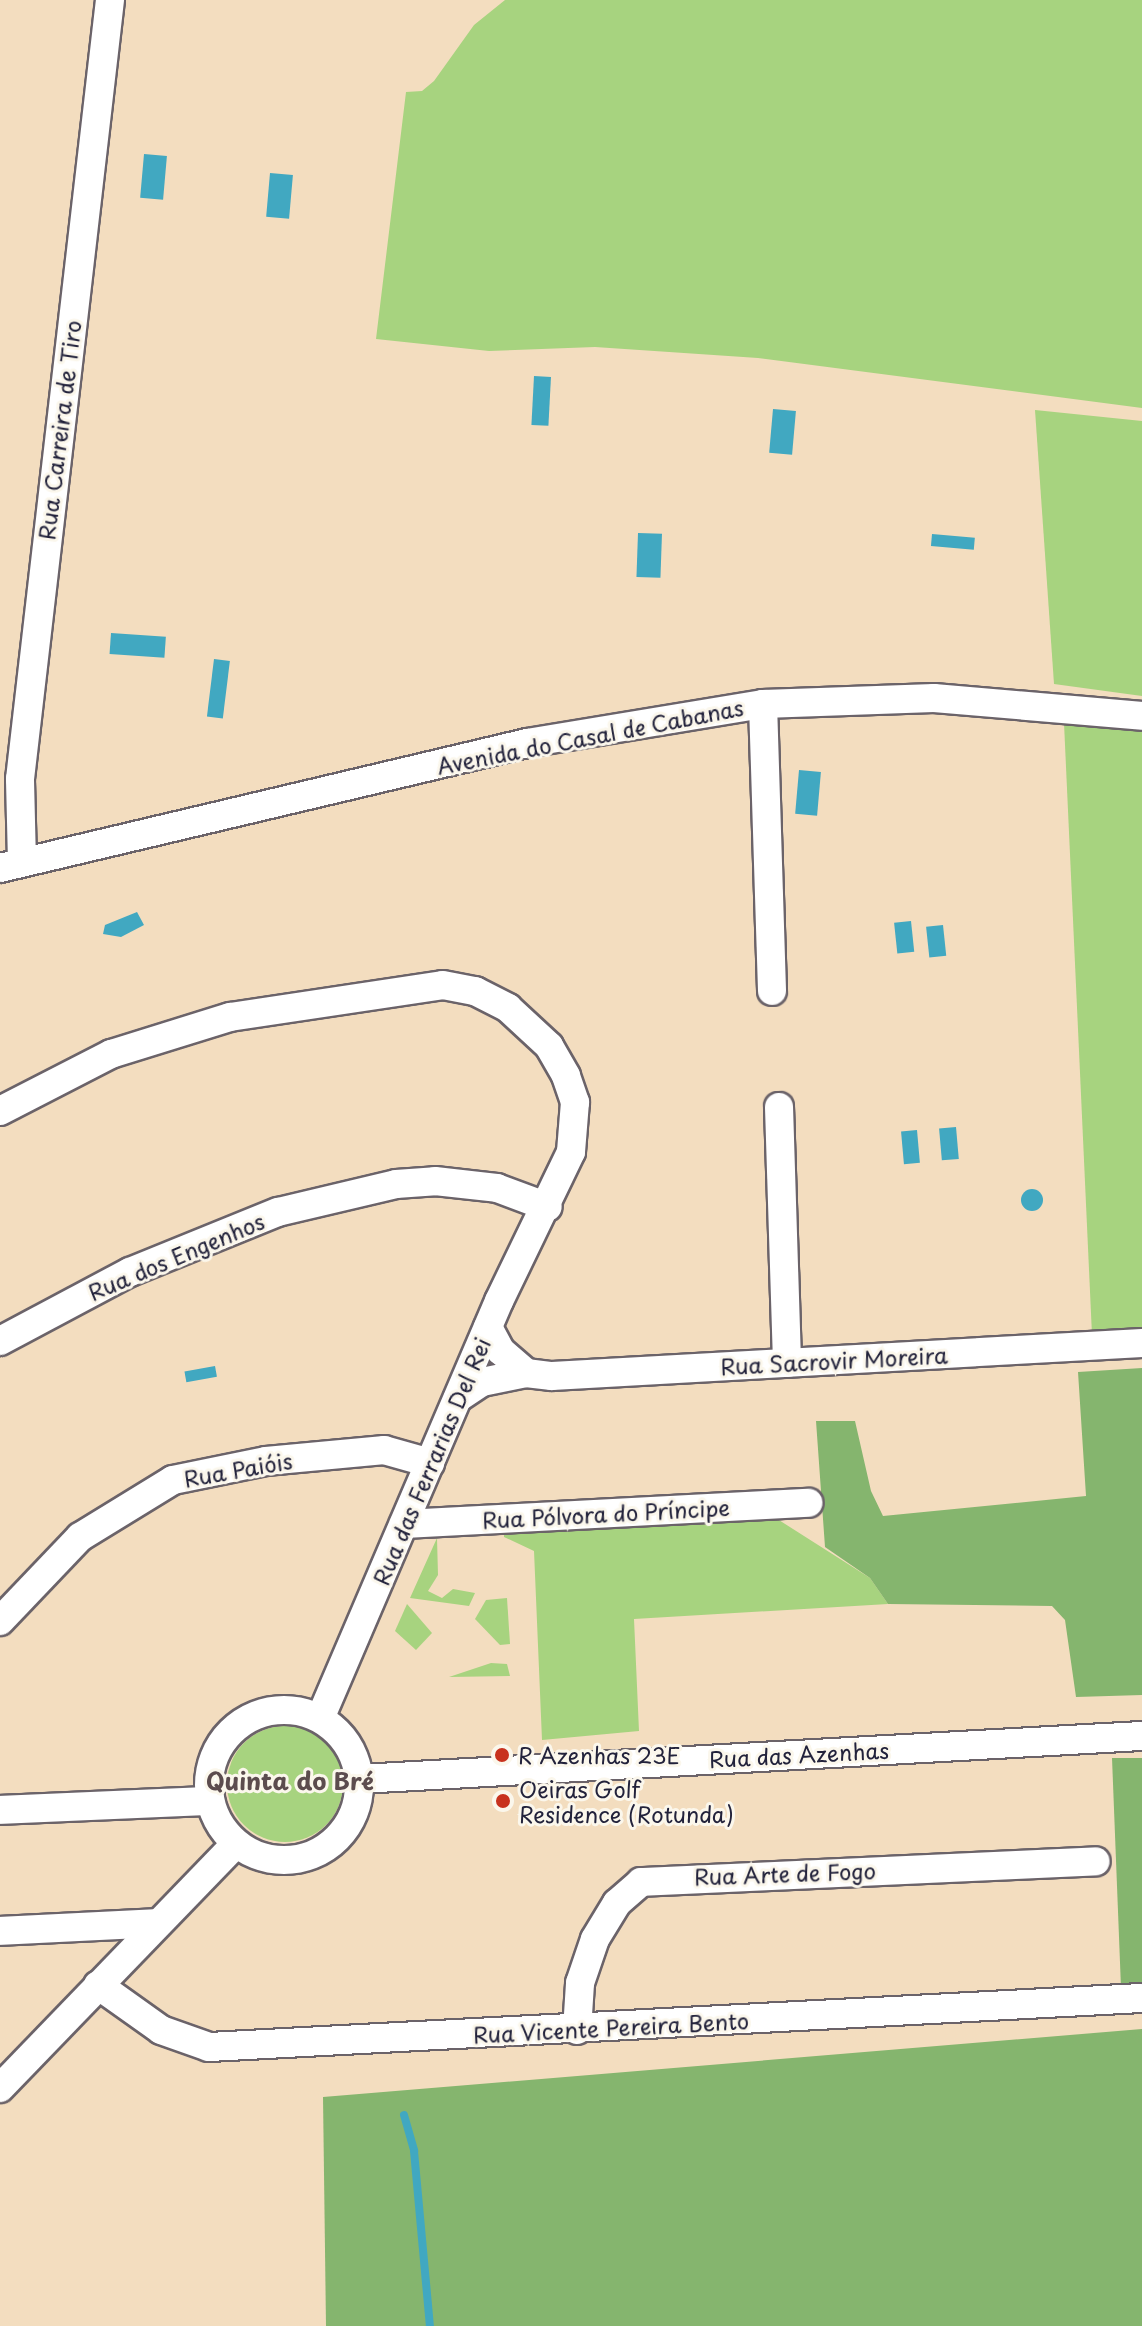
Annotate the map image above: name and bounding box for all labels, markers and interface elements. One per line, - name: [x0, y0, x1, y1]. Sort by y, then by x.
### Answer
- street label: Rua Carreira de Tiro: [32, 319, 86, 541]
- street label: Avenida do Casal de Cabanas: [433, 693, 747, 779]
- street label: Rua dos Engenhos: [83, 1207, 269, 1305]
- street label: Rua das Ferrarias Del Rei: [366, 1330, 496, 1592]
- street label: Rua Sacrovir Moreira: [720, 1341, 948, 1379]
- street label: Rua Paióis: [181, 1446, 295, 1492]
- street label: Rua Pólvora do Príncipe: [480, 1493, 732, 1533]
- street label: Rua das Azenhas: [707, 1736, 891, 1772]
- place label: R Azenhas 23E: [518, 1742, 683, 1768]
- marker: R Azenhas 23E: [493, 1746, 511, 1764]
- district label: Quinta do Bré: [206, 1767, 374, 1795]
- place label: Oeiras Golf Residence (Rotunda): [519, 1775, 734, 1826]
- marker: Oeiras Golf Residence (Rotunda): [494, 1792, 512, 1810]
- street label: Rua Arte de Fogo: [692, 1857, 878, 1889]
- street label: Rua Vicente Pereira Bento: [471, 2007, 751, 2047]

